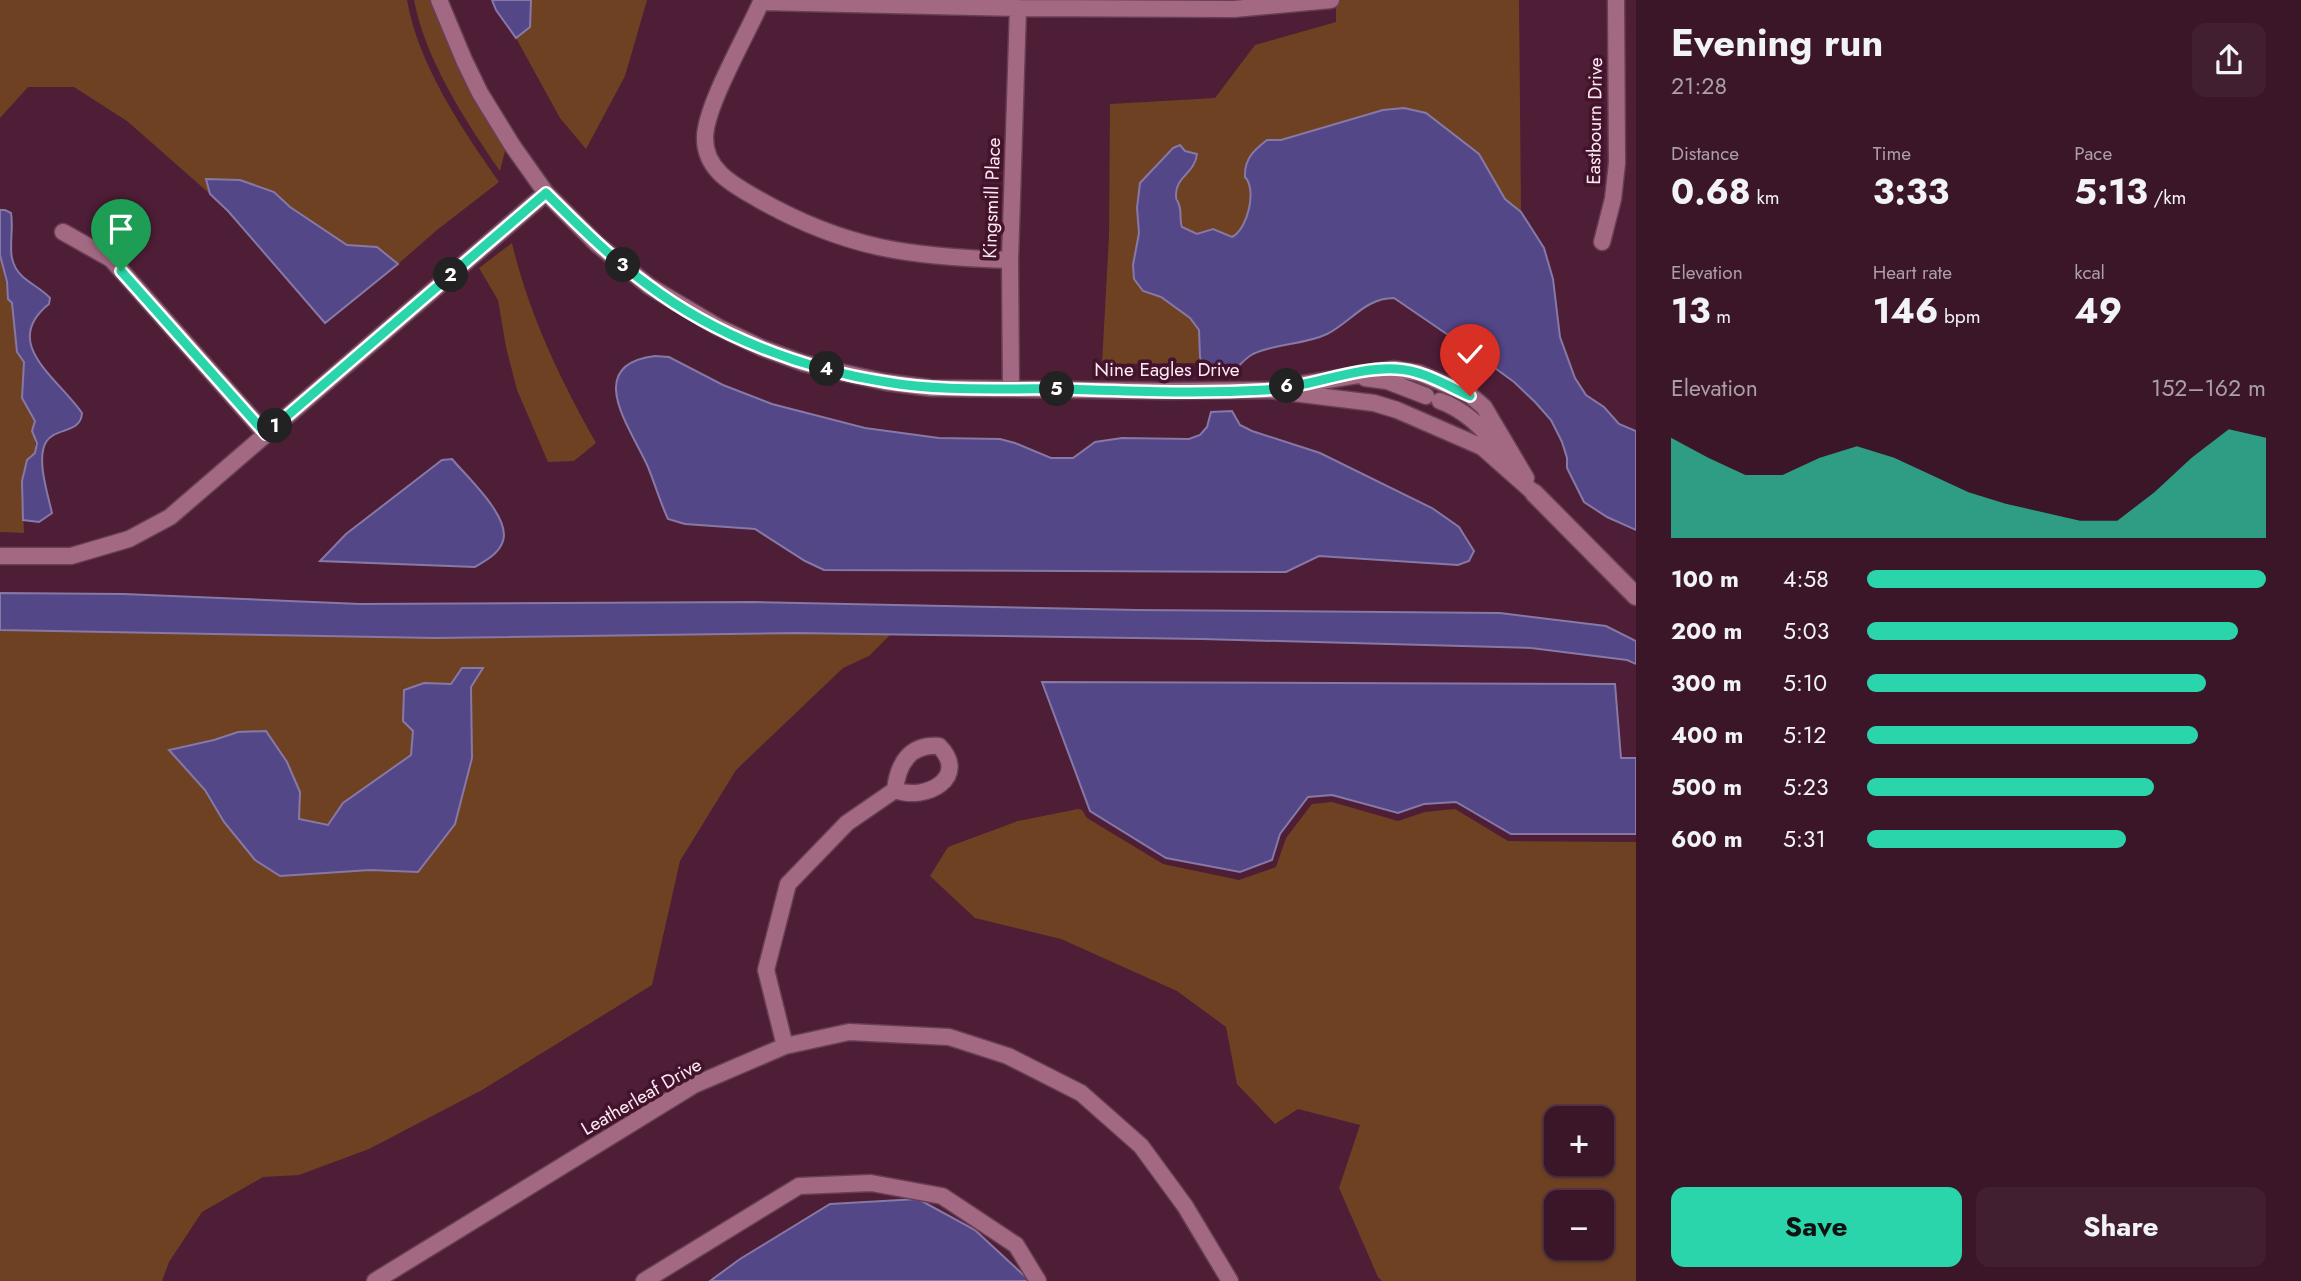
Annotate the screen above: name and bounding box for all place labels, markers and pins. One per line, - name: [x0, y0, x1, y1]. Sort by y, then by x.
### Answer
- pin: [91, 199, 151, 271]
- pin: 3: [606, 247, 640, 282]
- pin: 2: [434, 258, 468, 292]
- pin: [1440, 324, 1500, 396]
- pin: 4: [810, 352, 844, 386]
- pin: 6: [1270, 368, 1304, 404]
- pin: 5: [1040, 372, 1074, 406]
- pin: 1: [258, 408, 292, 444]

